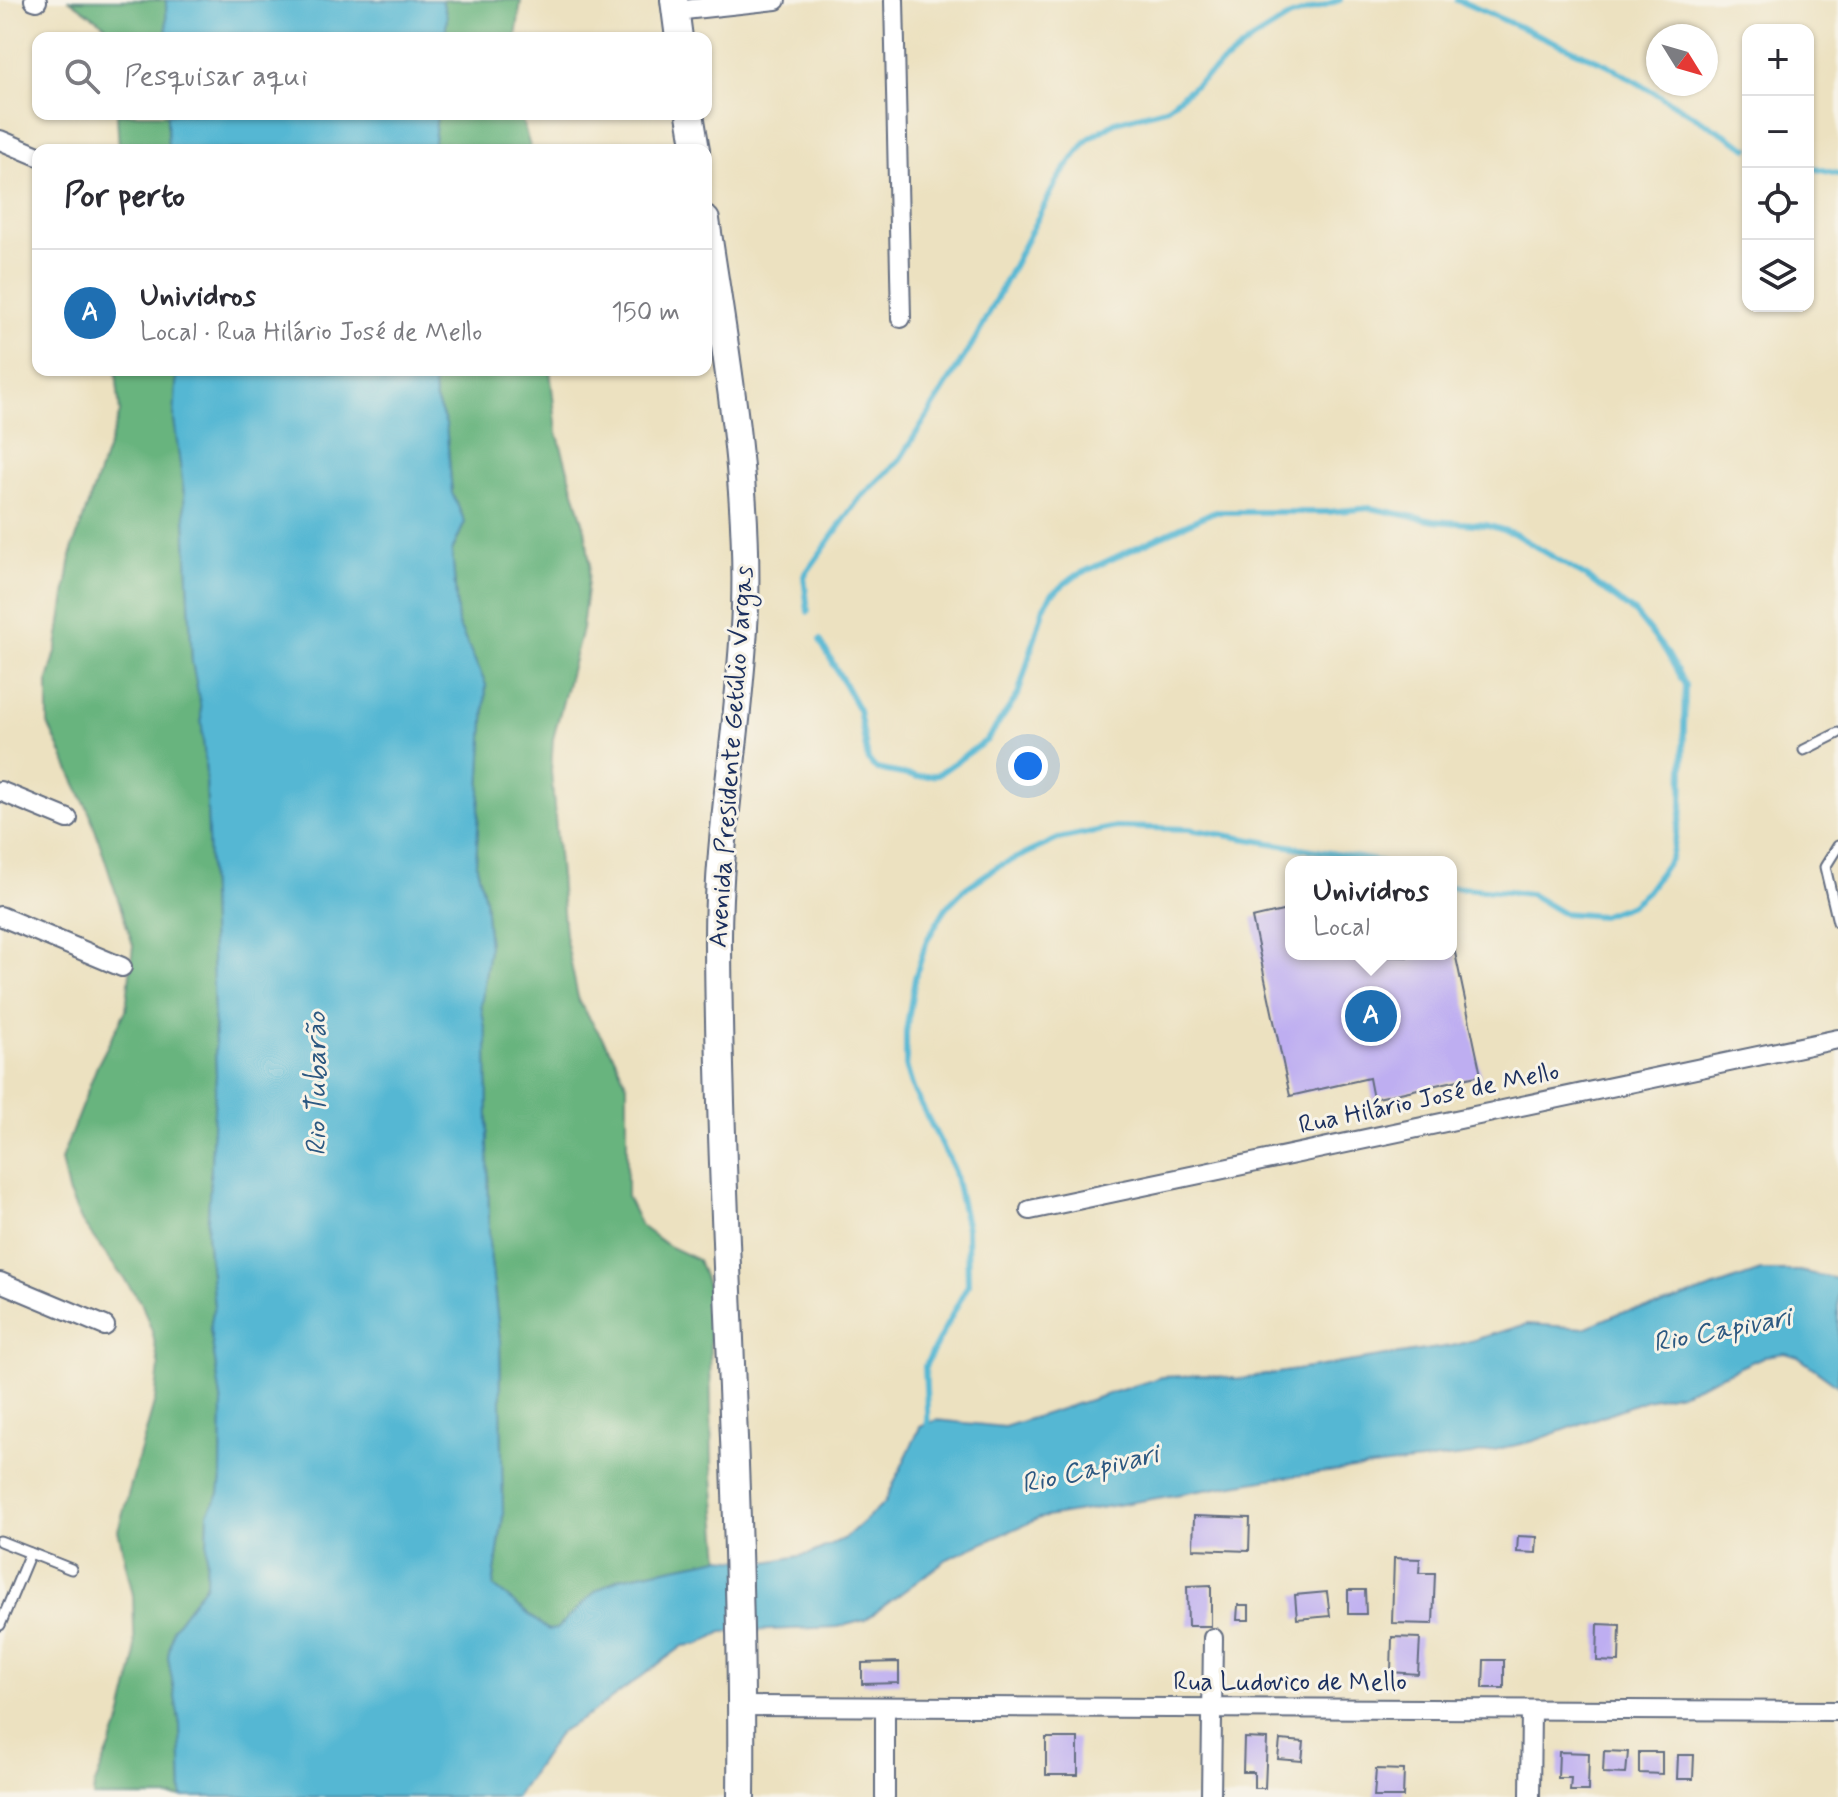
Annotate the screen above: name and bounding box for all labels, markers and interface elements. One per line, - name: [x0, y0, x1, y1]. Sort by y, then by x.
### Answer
- north arrow: [1646, 24, 1718, 96]
- map controls: [1742, 24, 1814, 312]
- button: +: [1742, 24, 1814, 96]
- search box: [32, 32, 712, 120]
- icon: search: [60, 54, 104, 98]
- text: Pesquisar aqui: [124, 57, 308, 96]
- button: −: [1742, 96, 1814, 168]
- button: locate: [1742, 168, 1814, 240]
- text: Por perto: [64, 174, 185, 219]
- button: layers: [1742, 240, 1814, 312]
- text: Unividros: [140, 277, 256, 316]
- text: A: [81, 296, 99, 330]
- text: 150 m: [611, 296, 680, 330]
- text: Local · Rua Hilário José de Mello: [140, 316, 482, 350]
- street label: Avenida Presidente Getúlio Vargas: [702, 565, 764, 949]
- your location: [1008, 746, 1048, 786]
- popup: [1285, 856, 1457, 960]
- text: Unividros: [1313, 872, 1429, 911]
- text: Local: [1313, 911, 1370, 945]
- pin: A: [1345, 986, 1397, 1046]
- water label: Rio Tubarão: [299, 1011, 336, 1156]
- street label: Rua Hilário José de Mello: [1296, 1055, 1562, 1143]
- water label: Rio Capivari: [1650, 1299, 1798, 1362]
- water label: Rio Capivari: [1018, 1435, 1166, 1504]
- street label: Rua Ludovico de Mello: [1173, 1666, 1407, 1700]

